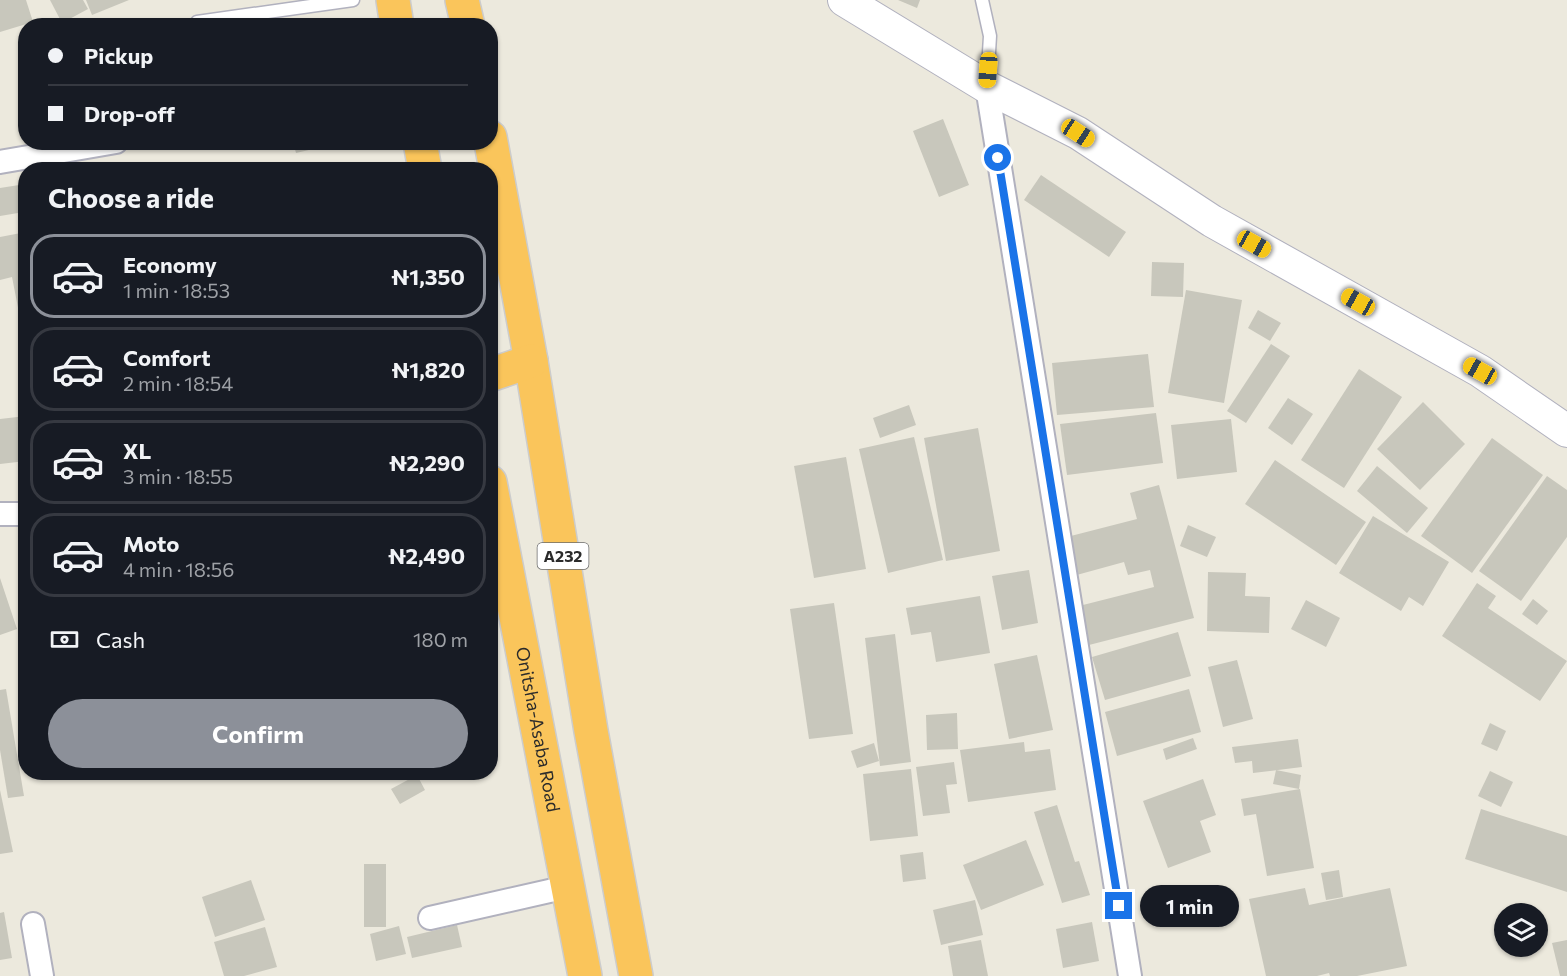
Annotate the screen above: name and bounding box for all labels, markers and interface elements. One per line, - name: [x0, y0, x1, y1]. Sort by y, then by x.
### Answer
- text: Pickup: [84, 42, 153, 69]
- car: [978, 51, 998, 89]
- text: Drop-off: [84, 100, 175, 127]
- car: [1058, 116, 1098, 150]
- route start: [984, 144, 1011, 171]
- text: Choose a ride: [48, 181, 214, 214]
- car: [1234, 227, 1274, 261]
- icon: car: [51, 249, 105, 303]
- text: Economy: [123, 251, 217, 278]
- text: ₦1,350: [391, 263, 465, 290]
- text: 1 min · 18:53: [123, 278, 230, 302]
- car: [1338, 285, 1378, 319]
- icon: car: [51, 342, 105, 396]
- text: Comfort: [123, 344, 211, 371]
- car: [1460, 354, 1500, 388]
- text: ₦1,820: [391, 356, 465, 383]
- text: 2 min · 18:54: [123, 371, 233, 395]
- icon: car: [51, 435, 105, 489]
- text: XL: [123, 437, 151, 464]
- text: ₦2,290: [389, 449, 465, 476]
- text: 3 min · 18:55: [123, 464, 233, 488]
- icon: car: [51, 528, 105, 582]
- text: Moto: [123, 530, 179, 557]
- text: ₦2,490: [388, 542, 465, 569]
- road number: A232: [538, 543, 588, 569]
- text: 4 min · 18:56: [123, 557, 234, 581]
- icon: cash: [48, 623, 81, 656]
- text: Cash: [96, 626, 145, 653]
- text: 180 m: [413, 627, 468, 651]
- street label: Onitsha-Asaba Road: [512, 645, 565, 814]
- button: Confirm: [48, 699, 468, 768]
- callout: 1 min: [1140, 885, 1239, 927]
- route end: [1105, 892, 1132, 919]
- text: 1 min: [1166, 894, 1213, 918]
- map controls: [1494, 903, 1548, 957]
- button: layers: [1494, 903, 1548, 957]

